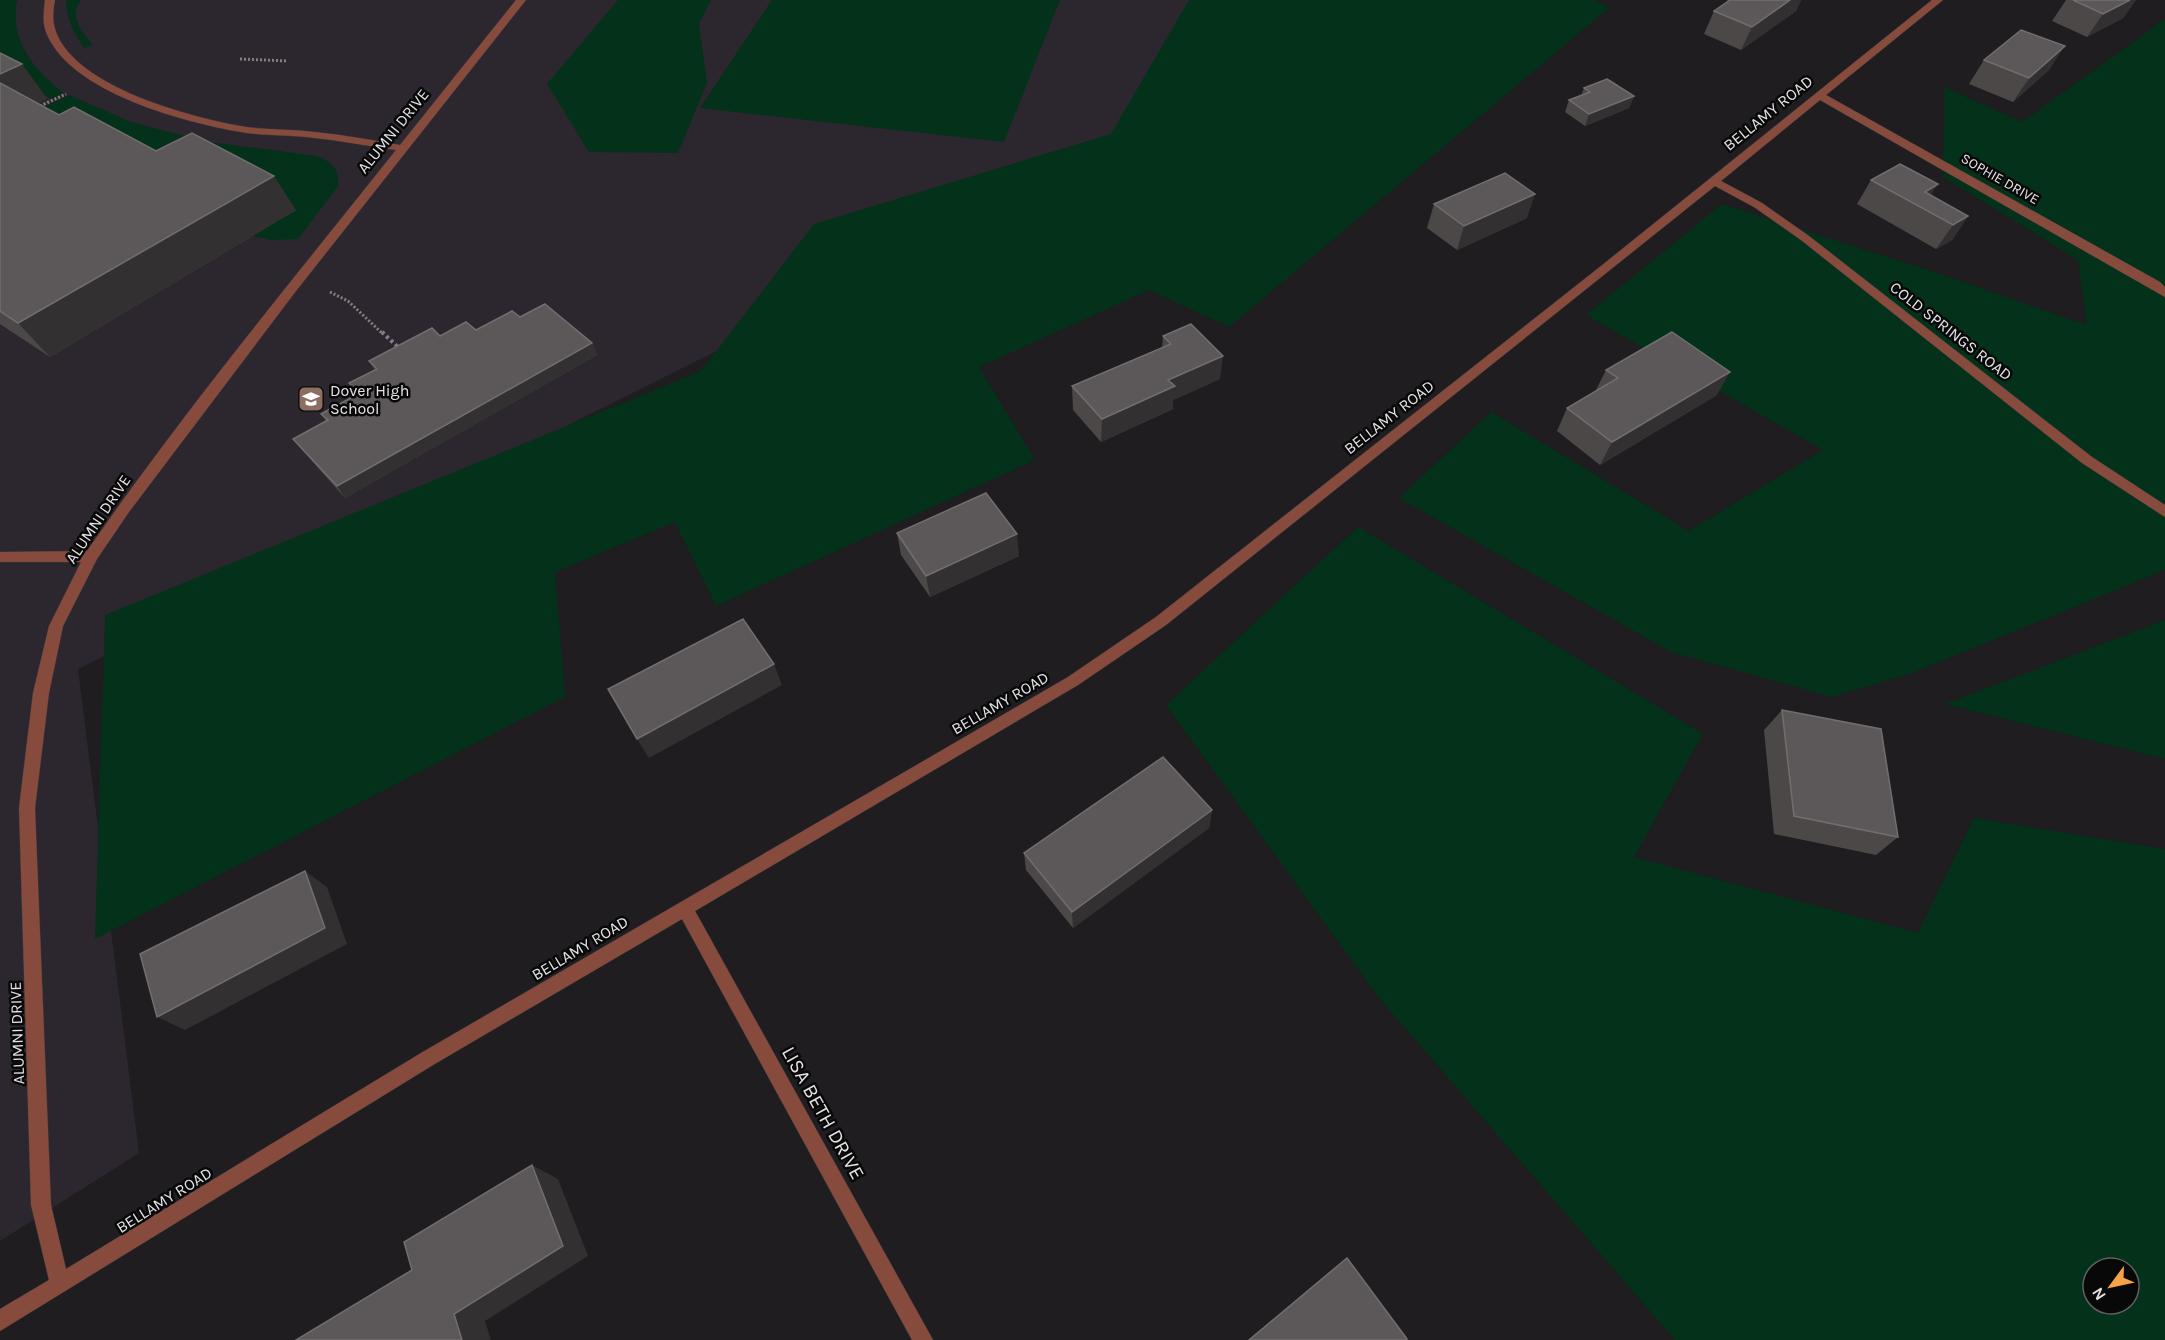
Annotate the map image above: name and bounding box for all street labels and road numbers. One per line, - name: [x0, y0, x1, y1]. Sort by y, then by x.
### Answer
- street label: BELLAMY ROAD: [1720, 71, 1816, 155]
- street label: ALUMNI DRIVE: [353, 85, 433, 177]
- street label: SOPHIE DRIVE: [1958, 150, 2042, 208]
- street label: COLD SPRINGS ROAD: [1886, 278, 2016, 384]
- street label: BELLAMY ROAD: [1340, 376, 1438, 458]
- street label: ALUMNI DRIVE: [61, 471, 135, 567]
- street label: BELLAMY ROAD: [948, 667, 1052, 739]
- street label: BELLAMY ROAD: [528, 912, 632, 984]
- street label: ALUMNI DRIVE: [6, 981, 28, 1085]
- street label: LISA BETH DRIVE: [777, 1042, 869, 1184]
- street label: BELLAMY ROAD: [113, 1163, 215, 1237]

